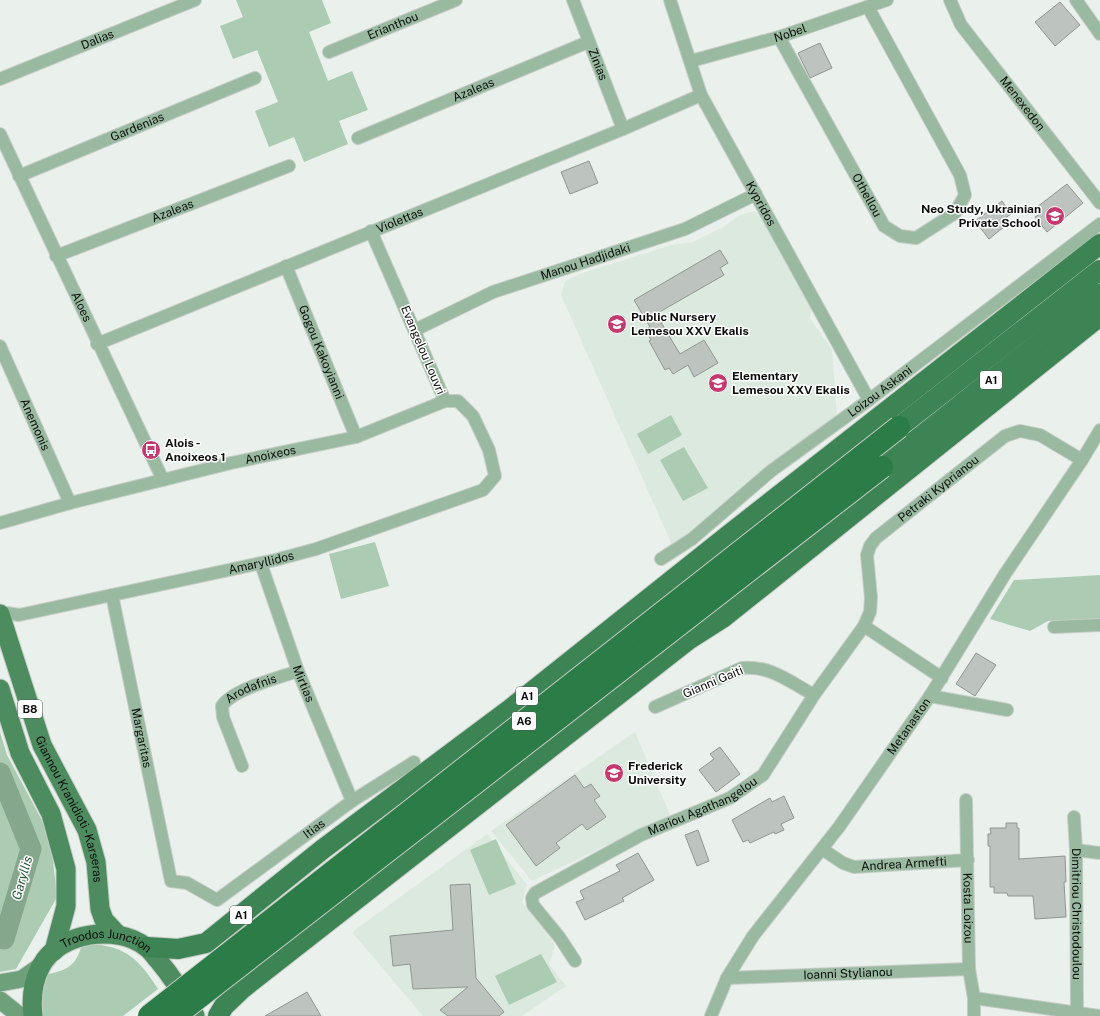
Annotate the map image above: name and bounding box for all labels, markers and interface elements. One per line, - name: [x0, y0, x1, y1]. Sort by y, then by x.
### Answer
- street label: Erianthou: [365, 9, 420, 42]
- street label: Nobel: [772, 21, 809, 45]
- street label: Dalias: [79, 27, 116, 52]
- street label: Zinias: [585, 46, 610, 82]
- street label: Menexedon: [997, 74, 1048, 134]
- street label: Azaleas: [450, 75, 496, 105]
- street label: Gardenias: [108, 110, 166, 144]
- street label: Othellou: [849, 171, 885, 219]
- street label: Kypridos: [743, 179, 779, 228]
- street label: Azaleas: [150, 197, 196, 225]
- place label: Neo Study, Ukrainian Private School: [921, 202, 1041, 230]
- street label: Violettas: [374, 205, 425, 236]
- school or university icon: Neo Study, Ukrainian Private School: [1044, 205, 1066, 227]
- street label: Manou Hadjidaki: [539, 240, 632, 283]
- street label: Aloes: [68, 290, 94, 324]
- street label: Gogou Kakoyianni: [296, 303, 347, 401]
- street label: Evangelou Louvri: [398, 304, 448, 396]
- place label: Public Nursery Lemesou XXV Ekalis: [631, 310, 749, 338]
- school or university icon: Public Nursery Lemesou XXV Ekalis: [606, 313, 628, 335]
- street label: Loizou Askani: [845, 363, 915, 420]
- place label: Elementary Lemesou XXV Ekalis: [732, 369, 850, 397]
- road number: A1: [980, 371, 1002, 389]
- school or university icon: Elementary Lemesou XXV Ekalis: [707, 372, 729, 394]
- street label: Anemonis: [17, 396, 53, 453]
- place label: Alois - Anoixeos 1: [165, 436, 226, 464]
- bus stop icon: Alois - Anoixeos 1: [140, 439, 162, 461]
- street label: Anoixeos: [244, 443, 297, 467]
- street label: Petraki Kyprianou: [895, 453, 982, 525]
- street label: Amaryllidos: [227, 548, 296, 577]
- street label: Gianni Gaiti: [681, 663, 745, 701]
- street label: Mirtias: [290, 664, 317, 704]
- street label: Arodafnis: [222, 671, 278, 706]
- road number: A1: [516, 687, 538, 705]
- street label: Metanaston: [884, 695, 934, 757]
- road number: B8: [18, 700, 42, 718]
- street label: Margaritas: [129, 707, 154, 769]
- road number: A6: [512, 712, 536, 730]
- street label: Giannou Kranidioti - Karseras: [33, 734, 105, 883]
- place label: Frederick University: [628, 759, 686, 787]
- school or university icon: Frederick University: [603, 762, 625, 784]
- street label: Mariou Agathangelou: [646, 774, 760, 838]
- street label: Itias: [300, 816, 328, 841]
- street label: Dimitriou Christodoulou: [1069, 848, 1084, 980]
- water label: Garyllis: [9, 854, 35, 902]
- street label: Andrea Armefti: [861, 854, 947, 874]
- street label: Kosta Loizou: [960, 873, 976, 943]
- road number: A1: [230, 906, 252, 924]
- street label: Troodos Junction: [58, 927, 154, 956]
- street label: Ioanni Stylianou: [803, 965, 893, 982]

